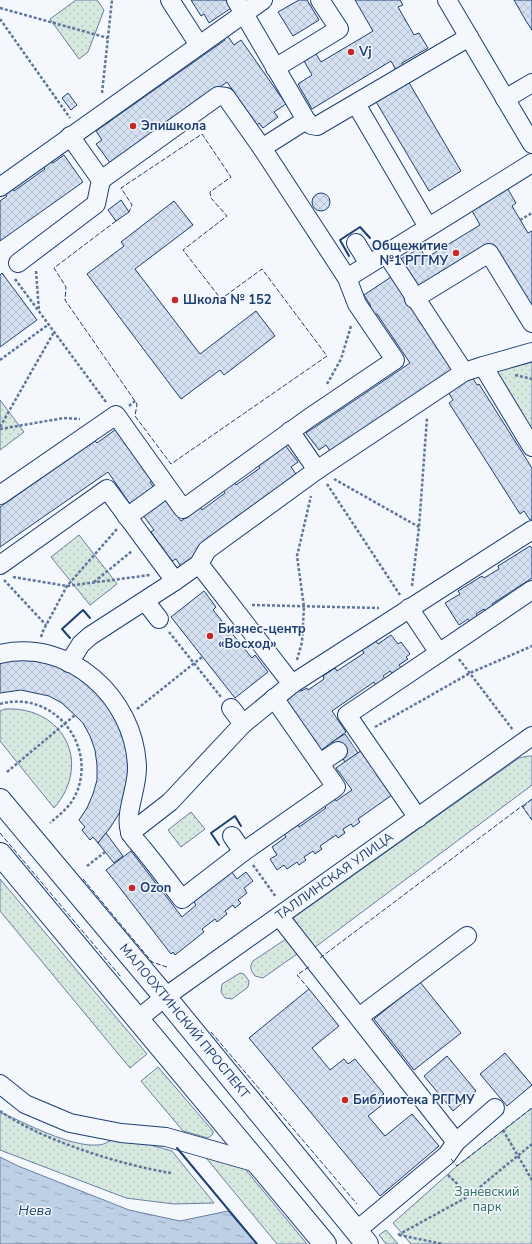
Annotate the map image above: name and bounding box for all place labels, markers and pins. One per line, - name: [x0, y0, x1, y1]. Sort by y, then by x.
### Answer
- place label: Vj: [358, 43, 372, 61]
- marker: Vj: [346, 47, 356, 57]
- place label: Эпишкола: [141, 117, 206, 135]
- marker: Эпишкола: [128, 121, 138, 131]
- place label: Общежитие №1 РГГМУ: [372, 237, 448, 270]
- marker: Общежитие №1 РГГМУ: [451, 248, 461, 258]
- place label: Школа № 152: [183, 291, 272, 309]
- marker: Школа № 152: [170, 295, 180, 305]
- place label: Бизнес-центр «Восход»: [218, 620, 306, 653]
- marker: Бизнес-центр «Восход»: [205, 631, 215, 641]
- place label: Ozon: [140, 879, 171, 897]
- marker: Ozon: [127, 883, 137, 893]
- place label: Библиотека РГГМУ: [353, 1091, 475, 1109]
- marker: Библиотека РГГМУ: [340, 1095, 350, 1105]

